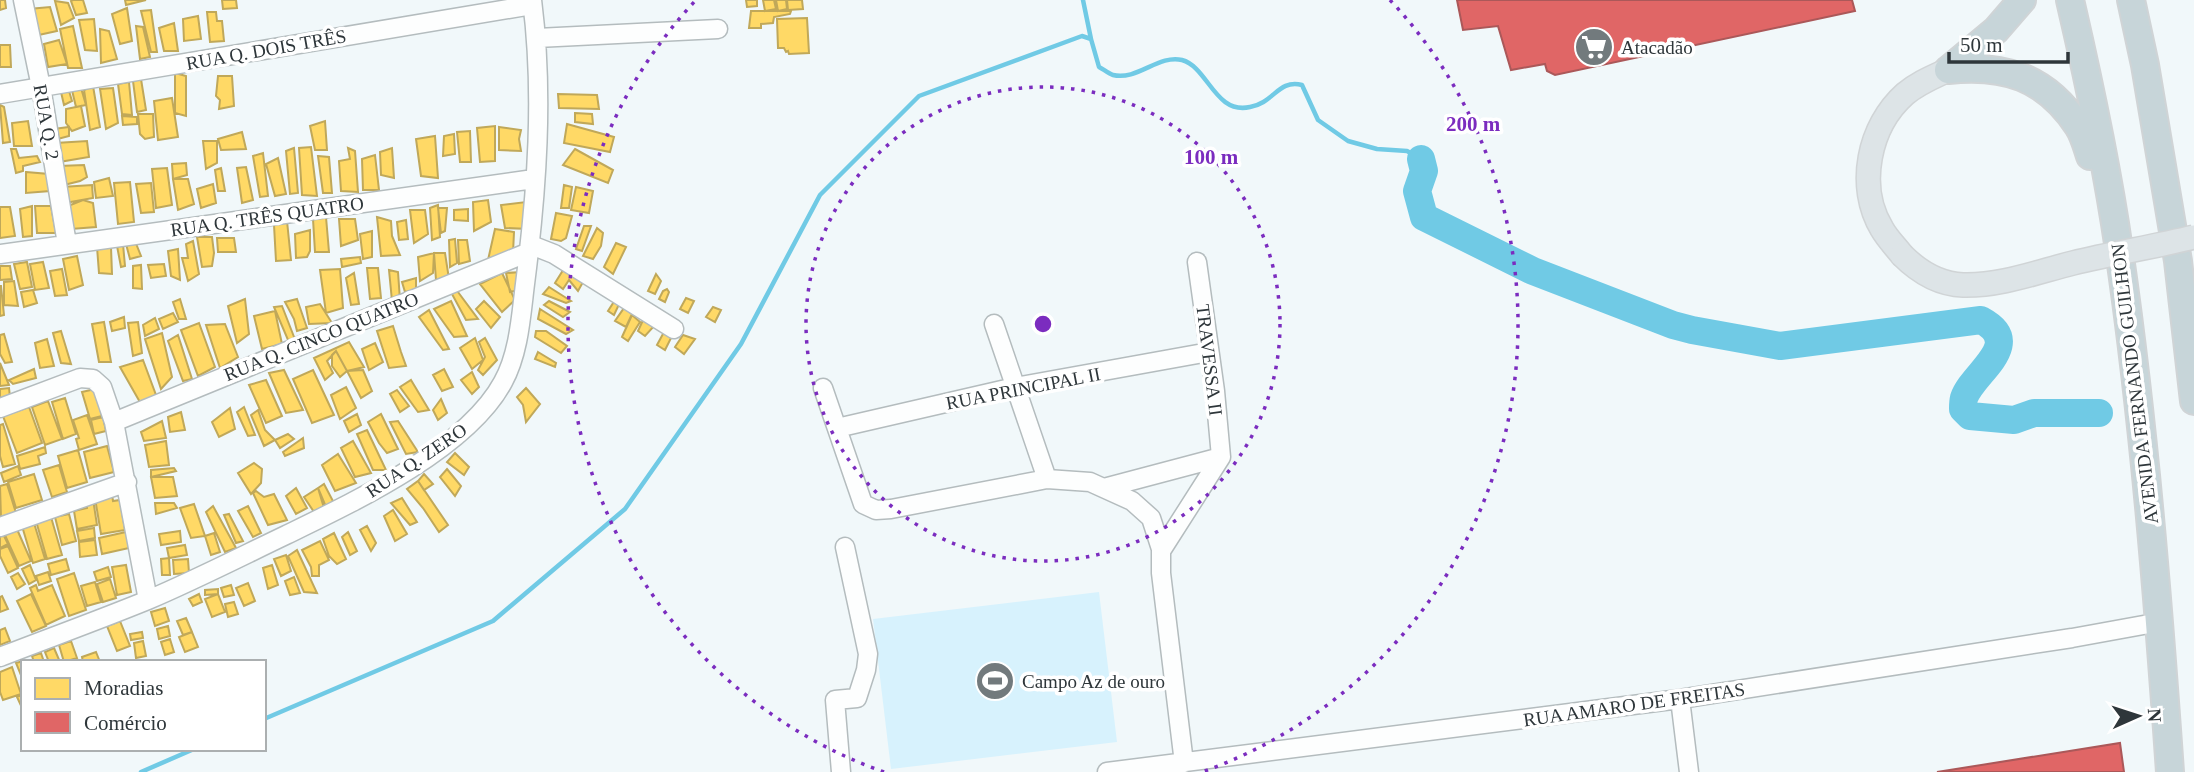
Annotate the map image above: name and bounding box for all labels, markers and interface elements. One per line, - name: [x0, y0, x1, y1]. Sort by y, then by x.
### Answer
- scale bar: [1949, 21, 2068, 65]
- street label: RUA Q. DOIS TRÊS: [184, 25, 348, 74]
- supermarket icon: Atacadão: [1573, 26, 1615, 68]
- text: 50 m: [1960, 33, 2003, 57]
- place label: Atacadão: [1621, 37, 1693, 58]
- street label: RUA Q. 2: [30, 83, 63, 162]
- text: 200 m: [1446, 112, 1501, 136]
- text: 100 m: [1184, 145, 1239, 169]
- street label: RUA Q. TRÊS QUATRO: [169, 193, 365, 240]
- street label: AVENIDA FERNANDO GUILHON: [2107, 242, 2162, 525]
- street label: RUA Q. CINCO QUATRO: [221, 288, 422, 385]
- street label: TRAVESSA II: [1192, 303, 1227, 417]
- centre of rings: [1031, 312, 1055, 336]
- street label: RUA PRINCIPAL II: [944, 363, 1102, 414]
- street label: RUA Q. ZERO: [362, 419, 471, 502]
- legend: [21, 660, 266, 751]
- sports icon: Campo Az de ouro: [974, 660, 1016, 702]
- place label: Campo Az de ouro: [1022, 671, 1165, 692]
- text: Moradias: [84, 676, 163, 700]
- street label: RUA AMARO DE FREITAS: [1522, 679, 1746, 730]
- north arrow: [2103, 681, 2173, 751]
- text: N: [2144, 708, 2165, 723]
- text: Comércio: [84, 711, 167, 735]

